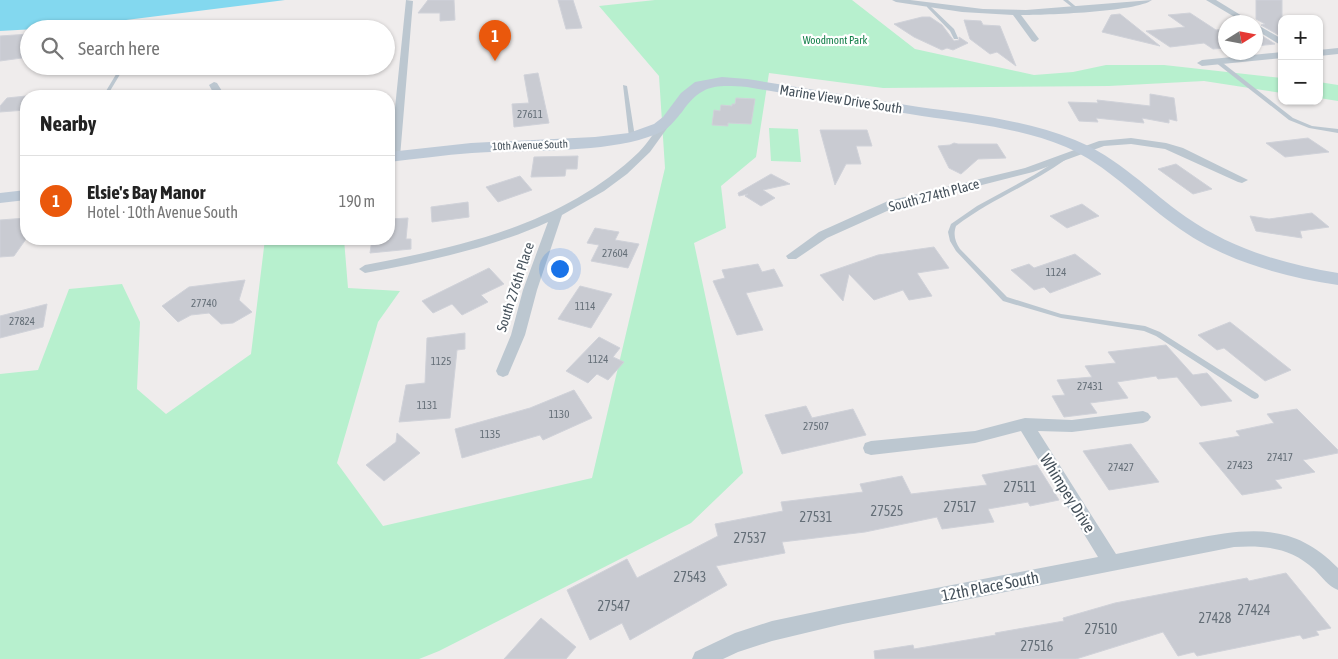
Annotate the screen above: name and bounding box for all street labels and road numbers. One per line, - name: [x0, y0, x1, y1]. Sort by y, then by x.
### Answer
- street label: Marine View Drive South: [779, 81, 903, 117]
- street label: 10th Avenue South: [492, 138, 568, 152]
- street label: South 274th Place: [887, 175, 981, 215]
- street label: South 276th Place: [493, 240, 537, 334]
- street label: Whimpey Drive: [1036, 450, 1099, 536]
- street label: 12th Place South: [940, 568, 1040, 604]

